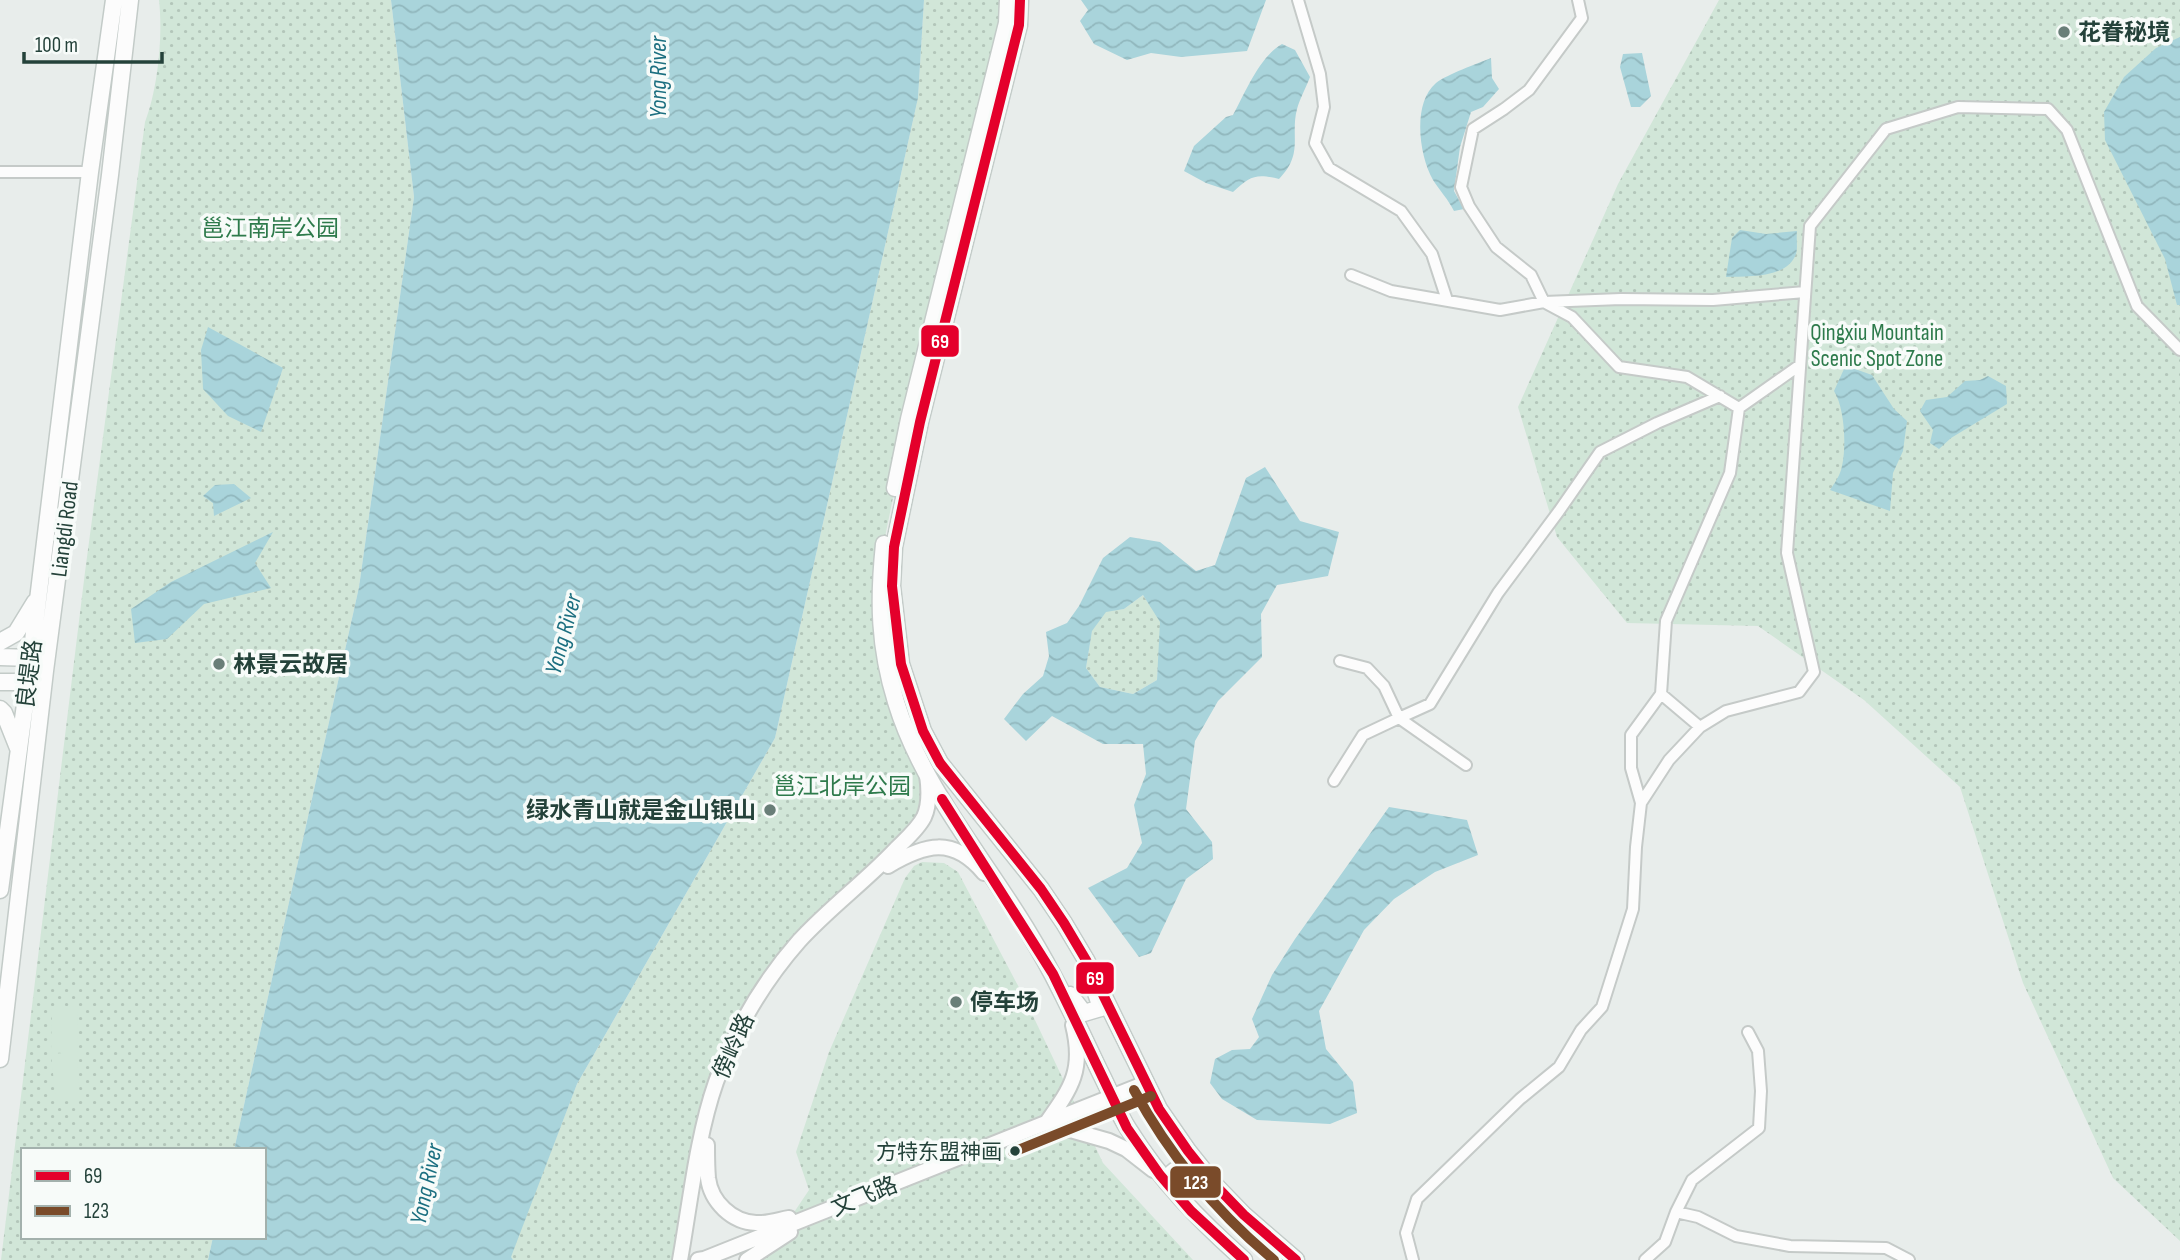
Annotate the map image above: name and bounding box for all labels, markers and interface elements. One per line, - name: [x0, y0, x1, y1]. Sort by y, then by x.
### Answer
- place label: 花眷秘境: [2078, 19, 2170, 47]
- scale bar: [24, 21, 163, 65]
- marker: 花眷秘境: [2056, 24, 2072, 40]
- text: 100 m: [35, 33, 78, 58]
- water label: Yong River: [644, 35, 673, 118]
- park label: 邕江南岸公园: [201, 215, 339, 243]
- park label: Qingxiu Mountain Scenic Spot Zone: [1810, 319, 1944, 373]
- line badge: 69: [920, 324, 960, 358]
- text: 69: [931, 331, 949, 354]
- street label: Liangdi Road: [45, 480, 85, 579]
- water label: Yong River: [539, 590, 588, 678]
- street label: 良堤路: [12, 638, 48, 710]
- place label: 林景云故居: [233, 651, 348, 679]
- marker: 林景云故居: [211, 656, 227, 672]
- park label: 邕江北岸公园: [773, 773, 911, 801]
- place label: 绿水青山就是金山银山: [526, 797, 756, 825]
- marker: 绿水青山就是金山银山: [762, 802, 778, 818]
- line badge: 69: [1075, 961, 1115, 995]
- text: 69: [1086, 968, 1104, 991]
- place label: 停车场: [970, 989, 1039, 1017]
- marker: 停车场: [948, 994, 964, 1010]
- street label: 傍岭路: [707, 1009, 761, 1084]
- water label: Yong River: [404, 1140, 449, 1227]
- place label: 方特东盟神画: [876, 1140, 1002, 1165]
- marker: 方特东盟神画: [1008, 1144, 1022, 1158]
- legend: [21, 1148, 266, 1239]
- text: 69: [84, 1164, 102, 1189]
- line badge: 123: [1169, 1165, 1222, 1199]
- street label: 文飞路: [827, 1171, 902, 1223]
- text: 123: [1184, 1172, 1208, 1195]
- text: 123: [84, 1199, 109, 1224]

